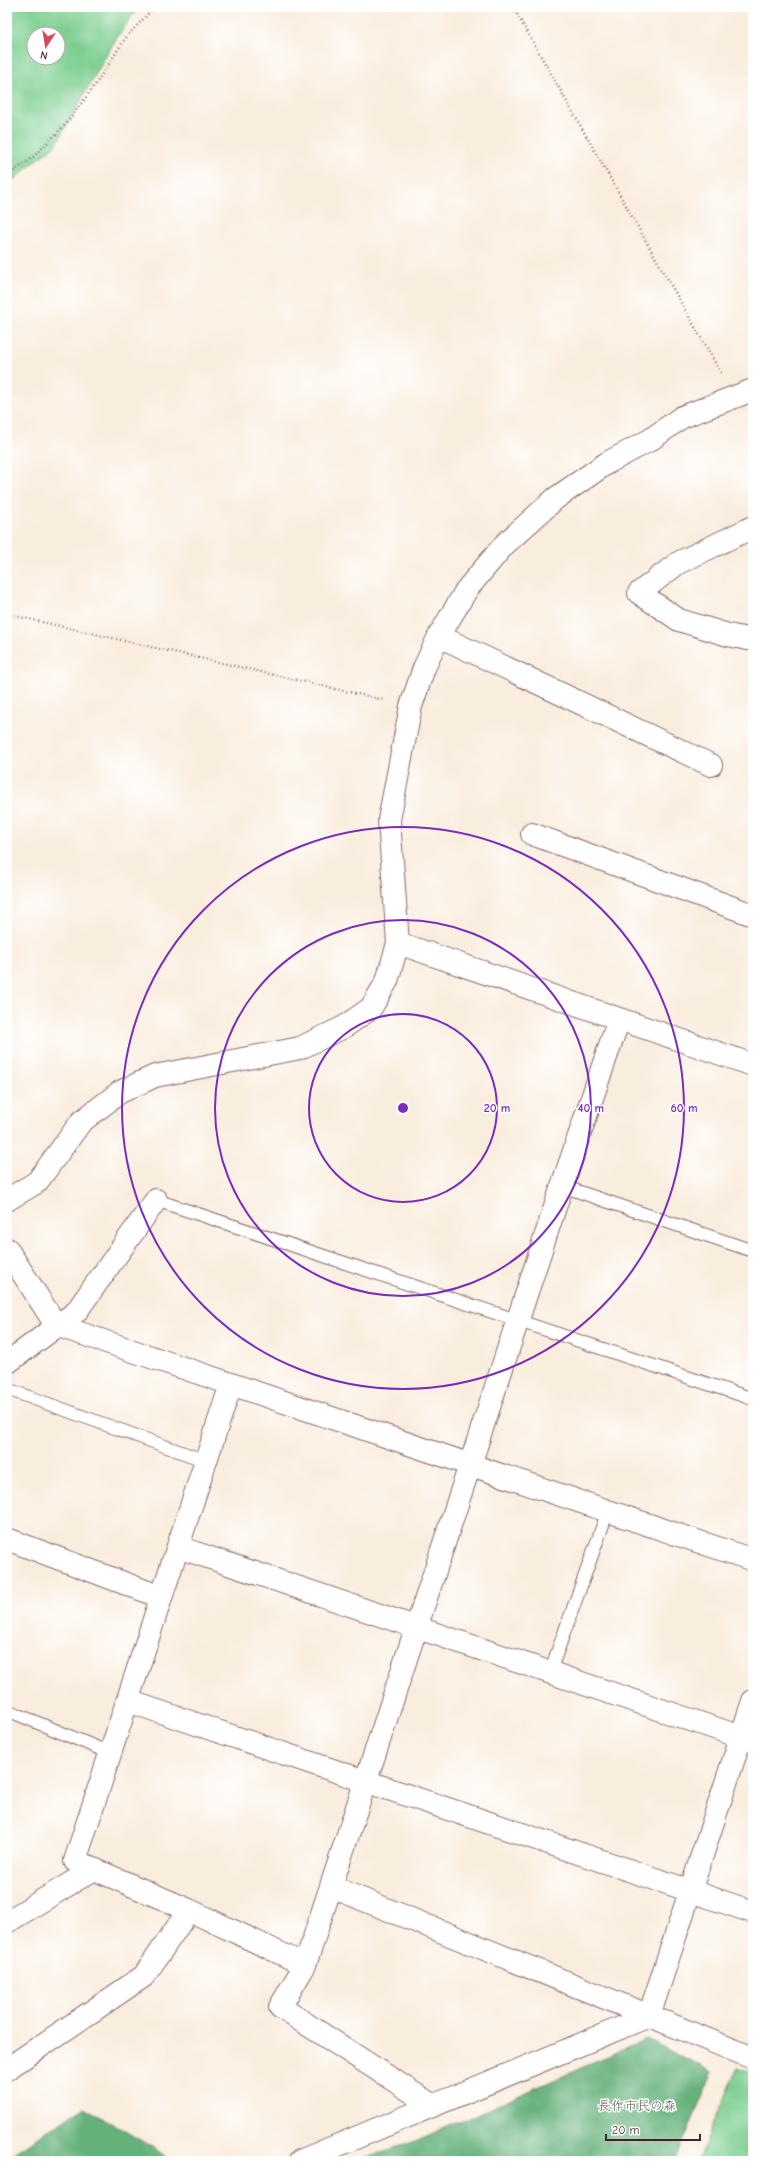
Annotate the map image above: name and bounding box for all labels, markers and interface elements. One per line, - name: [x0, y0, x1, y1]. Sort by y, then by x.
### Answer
- north arrow: [26, 26, 66, 66]
- text: N: [39, 48, 49, 62]
- centre of rings: [396, 1101, 410, 1115]
- text: 20 m: [484, 1101, 510, 1115]
- text: 40 m: [578, 1101, 604, 1115]
- text: 60 m: [671, 1101, 697, 1115]
- park label: 長作市民の森: [598, 2098, 676, 2113]
- scale bar: [606, 2116, 700, 2142]
- text: 20 m: [612, 2123, 640, 2137]

